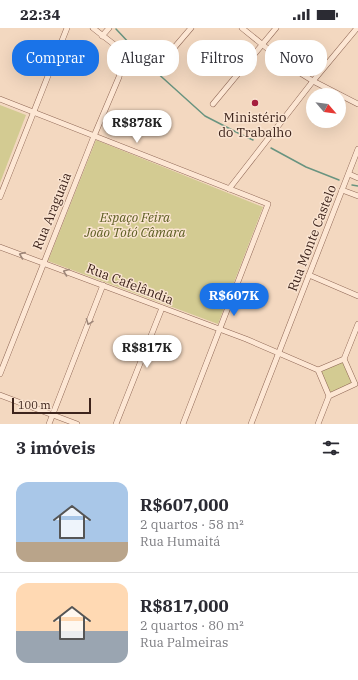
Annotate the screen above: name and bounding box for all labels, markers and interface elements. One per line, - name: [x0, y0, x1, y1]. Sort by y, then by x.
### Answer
- text: 22:34: [20, 5, 61, 24]
- chip: Comprar: [12, 40, 99, 76]
- chip: Alugar: [107, 40, 179, 76]
- chip: Filtros: [187, 40, 257, 76]
- chip: Novo: [265, 40, 327, 76]
- north arrow: [306, 88, 346, 128]
- map controls: [306, 88, 346, 128]
- marker: Ministério do Trabalho: [250, 98, 260, 108]
- place label: Ministério do Trabalho: [218, 109, 292, 141]
- pin: R$878K: [104, 110, 170, 144]
- text: R$878K: [112, 114, 162, 131]
- street label: Rua Araguaia: [29, 170, 75, 252]
- street label: Rua Monte Castelo: [284, 182, 340, 294]
- park label: Espaço Feira João Totó Câmara: [83, 209, 186, 241]
- one-way arrow: [18, 252, 25, 260]
- street label: Rua Cafelândia: [84, 260, 176, 308]
- one-way arrow: [62, 268, 69, 276]
- pin: R$607K: [201, 283, 267, 317]
- text: R$607K: [209, 287, 259, 304]
- one-way arrow: [85, 318, 93, 325]
- pin: R$817K: [114, 335, 180, 369]
- text: R$817K: [122, 339, 172, 356]
- scale bar: [12, 396, 91, 415]
- text: 100 m: [18, 398, 51, 412]
- text: 3 imóveis: [16, 437, 95, 459]
- icon: filters: [320, 437, 342, 459]
- text: R$607,000: [140, 494, 229, 516]
- icon: home: [48, 498, 96, 546]
- text: 2 quartos · 58 m²: [140, 516, 244, 533]
- text: Rua Humaitá: [140, 533, 220, 550]
- text: R$817,000: [140, 595, 229, 617]
- icon: home: [48, 599, 96, 647]
- text: 2 quartos · 80 m²: [140, 617, 244, 634]
- text: Rua Palmeiras: [140, 634, 228, 651]

